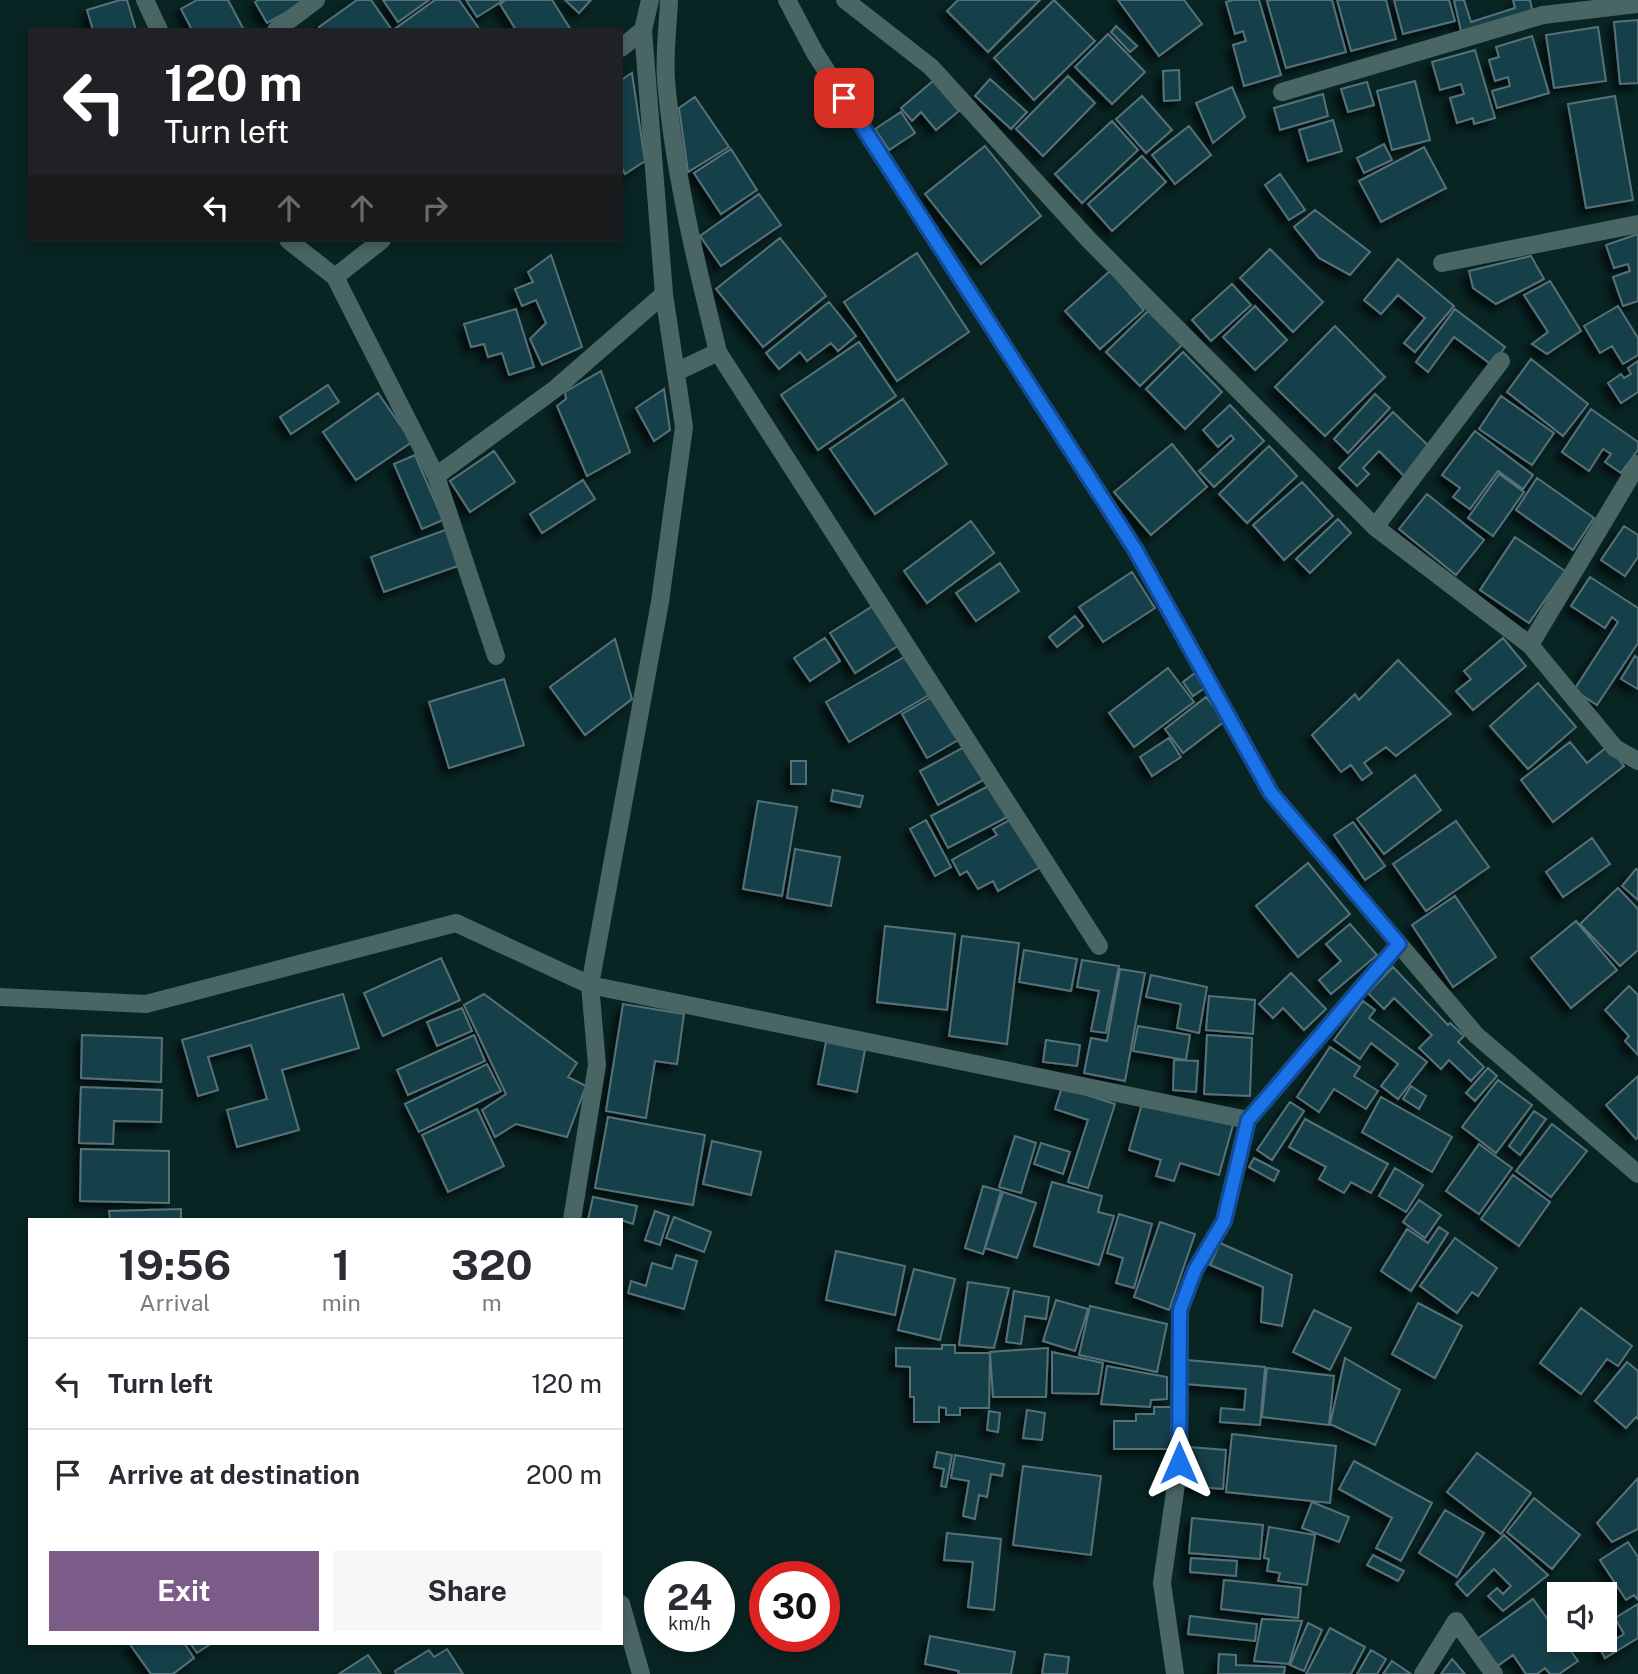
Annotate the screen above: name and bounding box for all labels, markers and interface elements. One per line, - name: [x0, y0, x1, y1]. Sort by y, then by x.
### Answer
- text: 120 m: [164, 54, 303, 112]
- icon: left: [49, 56, 140, 147]
- pin: [814, 68, 874, 128]
- icon: arrive: [825, 79, 863, 117]
- text: Turn left: [164, 113, 289, 150]
- icon: left: [197, 189, 235, 227]
- icon: ahead: [270, 189, 308, 227]
- icon: ahead: [343, 189, 381, 227]
- icon: right: [416, 189, 454, 227]
- text: 19:56: [118, 1240, 231, 1289]
- text: 1: [332, 1240, 350, 1289]
- text: 320: [451, 1240, 533, 1289]
- text: Arrival: [139, 1289, 210, 1316]
- text: min: [322, 1289, 361, 1316]
- text: m: [482, 1289, 502, 1316]
- icon: left: [49, 1365, 87, 1403]
- text: Turn left: [108, 1368, 213, 1399]
- text: 120 m: [531, 1368, 602, 1399]
- position arrow: [1142, 1426, 1216, 1500]
- icon: arrive: [49, 1456, 87, 1494]
- text: Arrive at destination: [108, 1459, 360, 1490]
- text: 200 m: [526, 1459, 602, 1490]
- button: Exit: [49, 1551, 319, 1631]
- button: Share: [333, 1551, 602, 1631]
- speed limit sign: 30: [749, 1561, 840, 1652]
- text: 24: [667, 1577, 712, 1618]
- map controls: [1547, 1582, 1617, 1652]
- button: sound: [1547, 1582, 1617, 1652]
- text: km/h: [668, 1613, 711, 1634]

